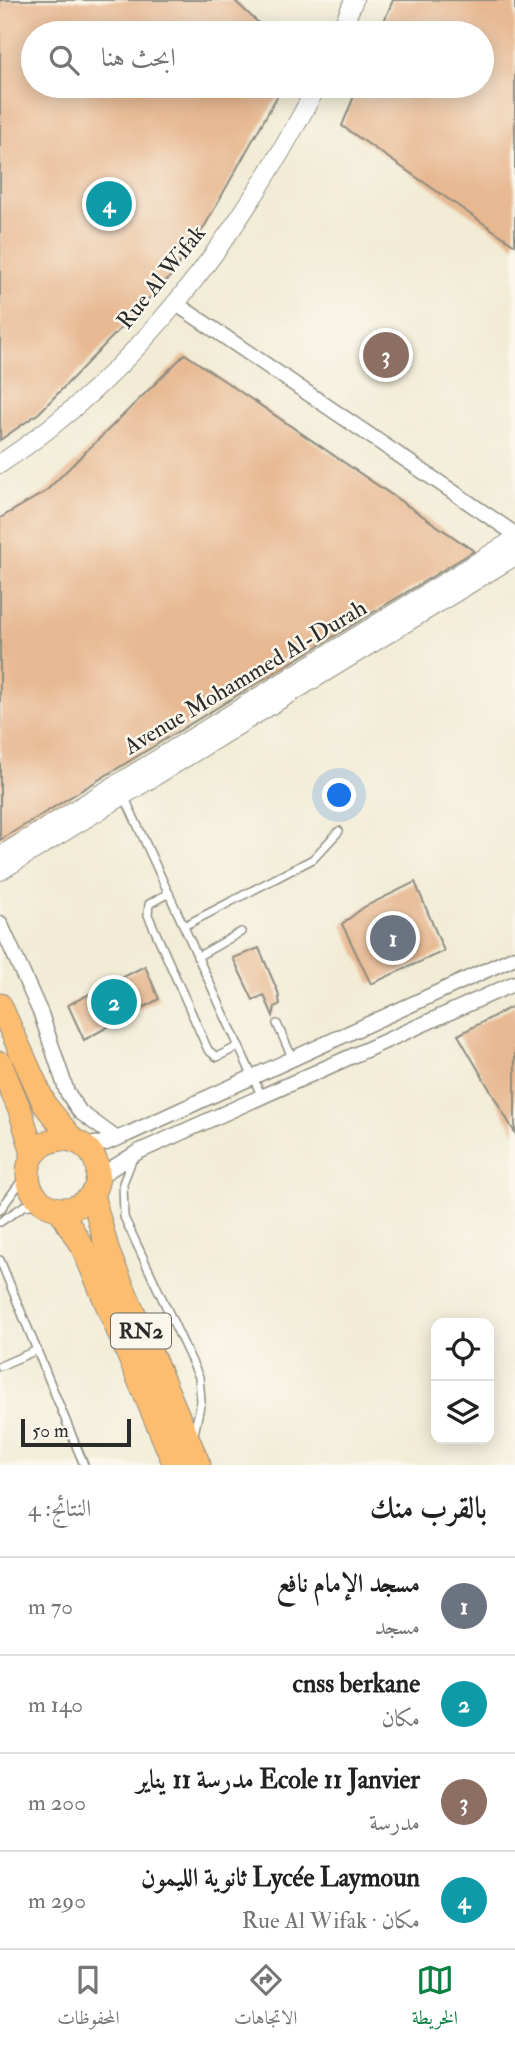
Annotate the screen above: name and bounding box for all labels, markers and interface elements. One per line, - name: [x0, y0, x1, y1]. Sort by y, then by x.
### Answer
- search box: [21, 21, 494, 98]
- icon: search: [45, 41, 83, 79]
- text: ابحث هنا: [101, 42, 176, 74]
- pin: 4: [86, 178, 132, 230]
- street label: Rue Al Wifak: [110, 219, 212, 335]
- pin: 3: [363, 329, 409, 381]
- street label: Avenue Mohammed Al-Durah: [118, 593, 372, 762]
- your location: [322, 778, 356, 812]
- pin: 1: [370, 912, 416, 964]
- pin: 2: [91, 976, 137, 1028]
- road number: RN2: [111, 1314, 171, 1348]
- map controls: [431, 1318, 494, 1444]
- button: locate: [431, 1318, 494, 1381]
- button: layers: [431, 1381, 494, 1444]
- scale bar: [21, 1416, 131, 1448]
- text: 50 m: [32, 1419, 69, 1443]
- text: بالقرب منك: [370, 1490, 487, 1527]
- text: النتائج: 4: [28, 1494, 91, 1523]
- text: مسجد الإمام نافع: [277, 1568, 420, 1600]
- text: 70 m: [28, 1592, 73, 1621]
- text: 1: [460, 1592, 468, 1621]
- text: مسجد: [375, 1612, 420, 1641]
- text: cnss berkane: [292, 1668, 420, 1700]
- text: 140 m: [28, 1690, 83, 1719]
- text: 2: [458, 1690, 470, 1719]
- text: مكان: [381, 1704, 420, 1733]
- text: Ecole 11 Janvier مدرسة 11 يناير: [136, 1764, 420, 1796]
- text: 200 m: [28, 1788, 86, 1817]
- text: 3: [460, 1788, 468, 1817]
- text: مدرسة: [369, 1808, 420, 1837]
- text: Lycée Laymoun ثانوية الليمون: [141, 1862, 420, 1894]
- text: 290 m: [28, 1886, 86, 1915]
- text: 4: [458, 1886, 470, 1915]
- text: مكان · Rue Al Wifak: [242, 1906, 420, 1935]
- tab: المحفوظات: [57, 1961, 120, 2036]
- tab: الاتجاهات: [234, 1961, 297, 2036]
- tab: الخريطة: [412, 1961, 458, 2036]

